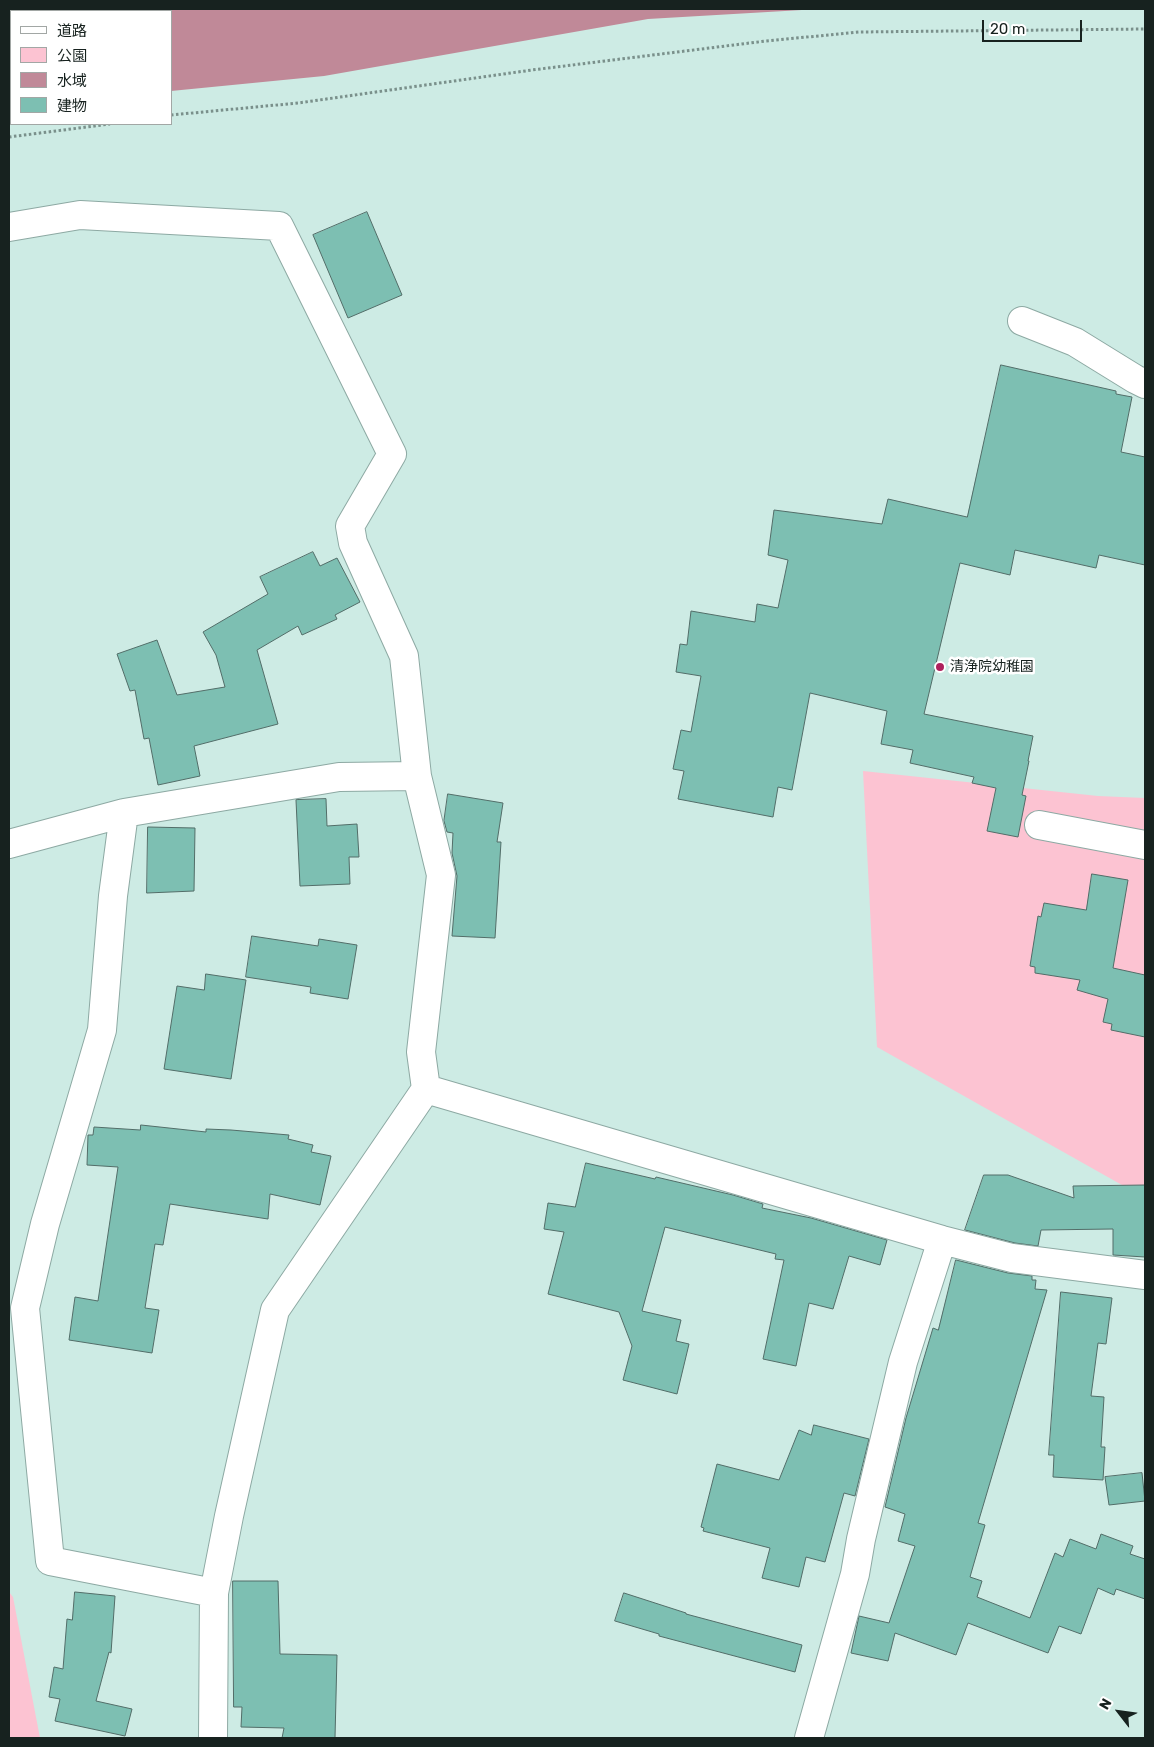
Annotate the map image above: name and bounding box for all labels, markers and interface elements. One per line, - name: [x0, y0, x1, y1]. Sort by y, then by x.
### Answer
- legend: [10, 10, 172, 125]
- scale bar: [984, 10, 1084, 42]
- text: 20 m: [990, 20, 1025, 38]
- text: 道路: [57, 22, 87, 40]
- text: 公園: [57, 47, 87, 65]
- text: 水域: [57, 72, 87, 90]
- text: 建物: [57, 97, 87, 115]
- place label: 清浄院幼稚園: [950, 659, 1034, 675]
- marker: 清浄院幼稚園: [934, 661, 946, 673]
- north arrow: [1094, 1687, 1144, 1737]
- text: N: [1096, 1696, 1115, 1713]

